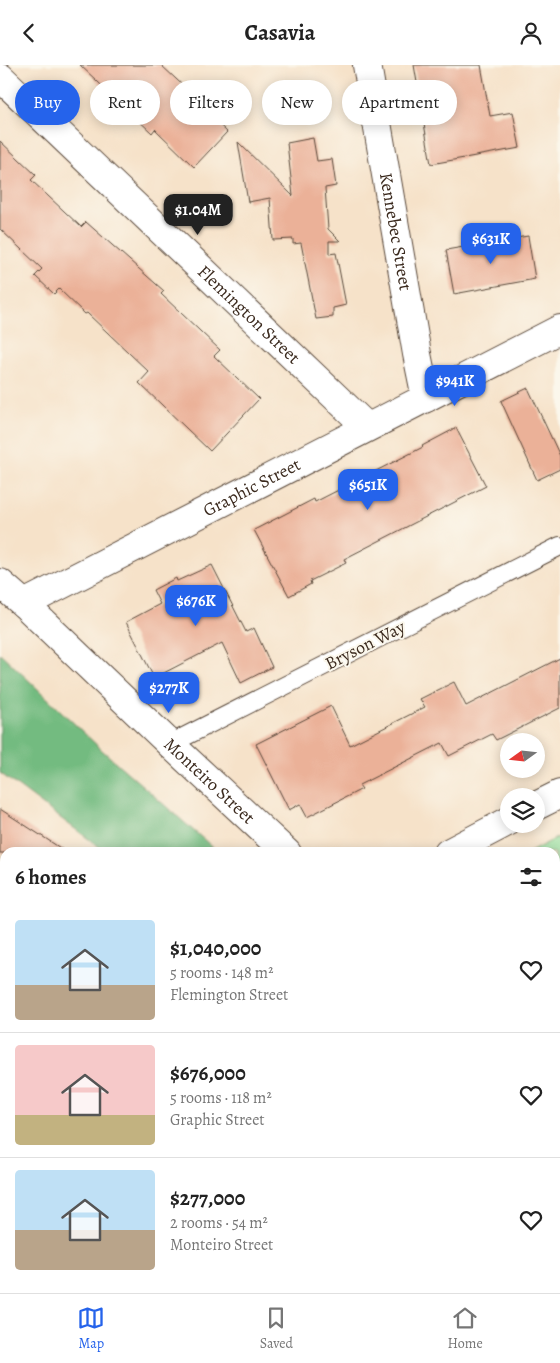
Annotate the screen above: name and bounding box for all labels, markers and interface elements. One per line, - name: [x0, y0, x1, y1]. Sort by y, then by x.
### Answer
- text: Casavia: [245, 18, 315, 48]
- icon: back: [15, 19, 43, 47]
- icon: person: [517, 19, 545, 47]
- chip: Buy: [15, 80, 80, 125]
- chip: Rent: [90, 80, 160, 125]
- chip: Filters: [170, 80, 252, 125]
- chip: New: [262, 80, 332, 125]
- chip: Apartment: [342, 80, 457, 125]
- street label: Kennebec Street: [374, 171, 418, 292]
- pin: $1.04M: [157, 193, 239, 236]
- text: $1.04M: [175, 199, 221, 221]
- pin: $631K: [456, 223, 526, 265]
- text: $631K: [472, 228, 510, 250]
- street label: Flemington Street: [192, 260, 306, 369]
- pin: $941K: [420, 365, 490, 407]
- text: $941K: [436, 370, 474, 392]
- street label: Graphic Street: [199, 452, 305, 522]
- pin: $651K: [333, 469, 403, 511]
- text: $651K: [349, 474, 387, 496]
- pin: $676K: [161, 585, 231, 627]
- text: $676K: [176, 590, 216, 612]
- street label: Bryson Way: [321, 614, 410, 675]
- pin: $277K: [134, 671, 204, 714]
- text: $277K: [149, 677, 189, 699]
- street label: Monteiro Street: [159, 732, 260, 829]
- north arrow: [500, 733, 545, 777]
- map controls: [500, 733, 545, 833]
- button: layers: [500, 788, 545, 833]
- text: 6 homes: [15, 863, 87, 891]
- icon: filters: [517, 863, 545, 891]
- text: $1,040,000: [170, 934, 261, 962]
- icon: home: [55, 940, 115, 1000]
- icon: heart: [517, 956, 545, 984]
- text: 5 rooms · 148 m²: [170, 962, 273, 984]
- text: Flemington Street: [170, 984, 288, 1006]
- text: $676,000: [170, 1059, 246, 1087]
- icon: home: [55, 1065, 115, 1125]
- icon: heart: [517, 1081, 545, 1109]
- text: 5 rooms · 118 m²: [170, 1087, 272, 1109]
- text: Graphic Street: [170, 1109, 265, 1131]
- text: $277,000: [170, 1184, 245, 1212]
- icon: home: [55, 1190, 115, 1250]
- icon: heart: [517, 1206, 545, 1234]
- text: 2 rooms · 54 m²: [170, 1212, 268, 1234]
- text: Monteiro Street: [170, 1234, 273, 1256]
- tab: Map: [77, 1304, 105, 1353]
- tab: Saved: [260, 1304, 293, 1353]
- tab: Home: [448, 1304, 483, 1353]

